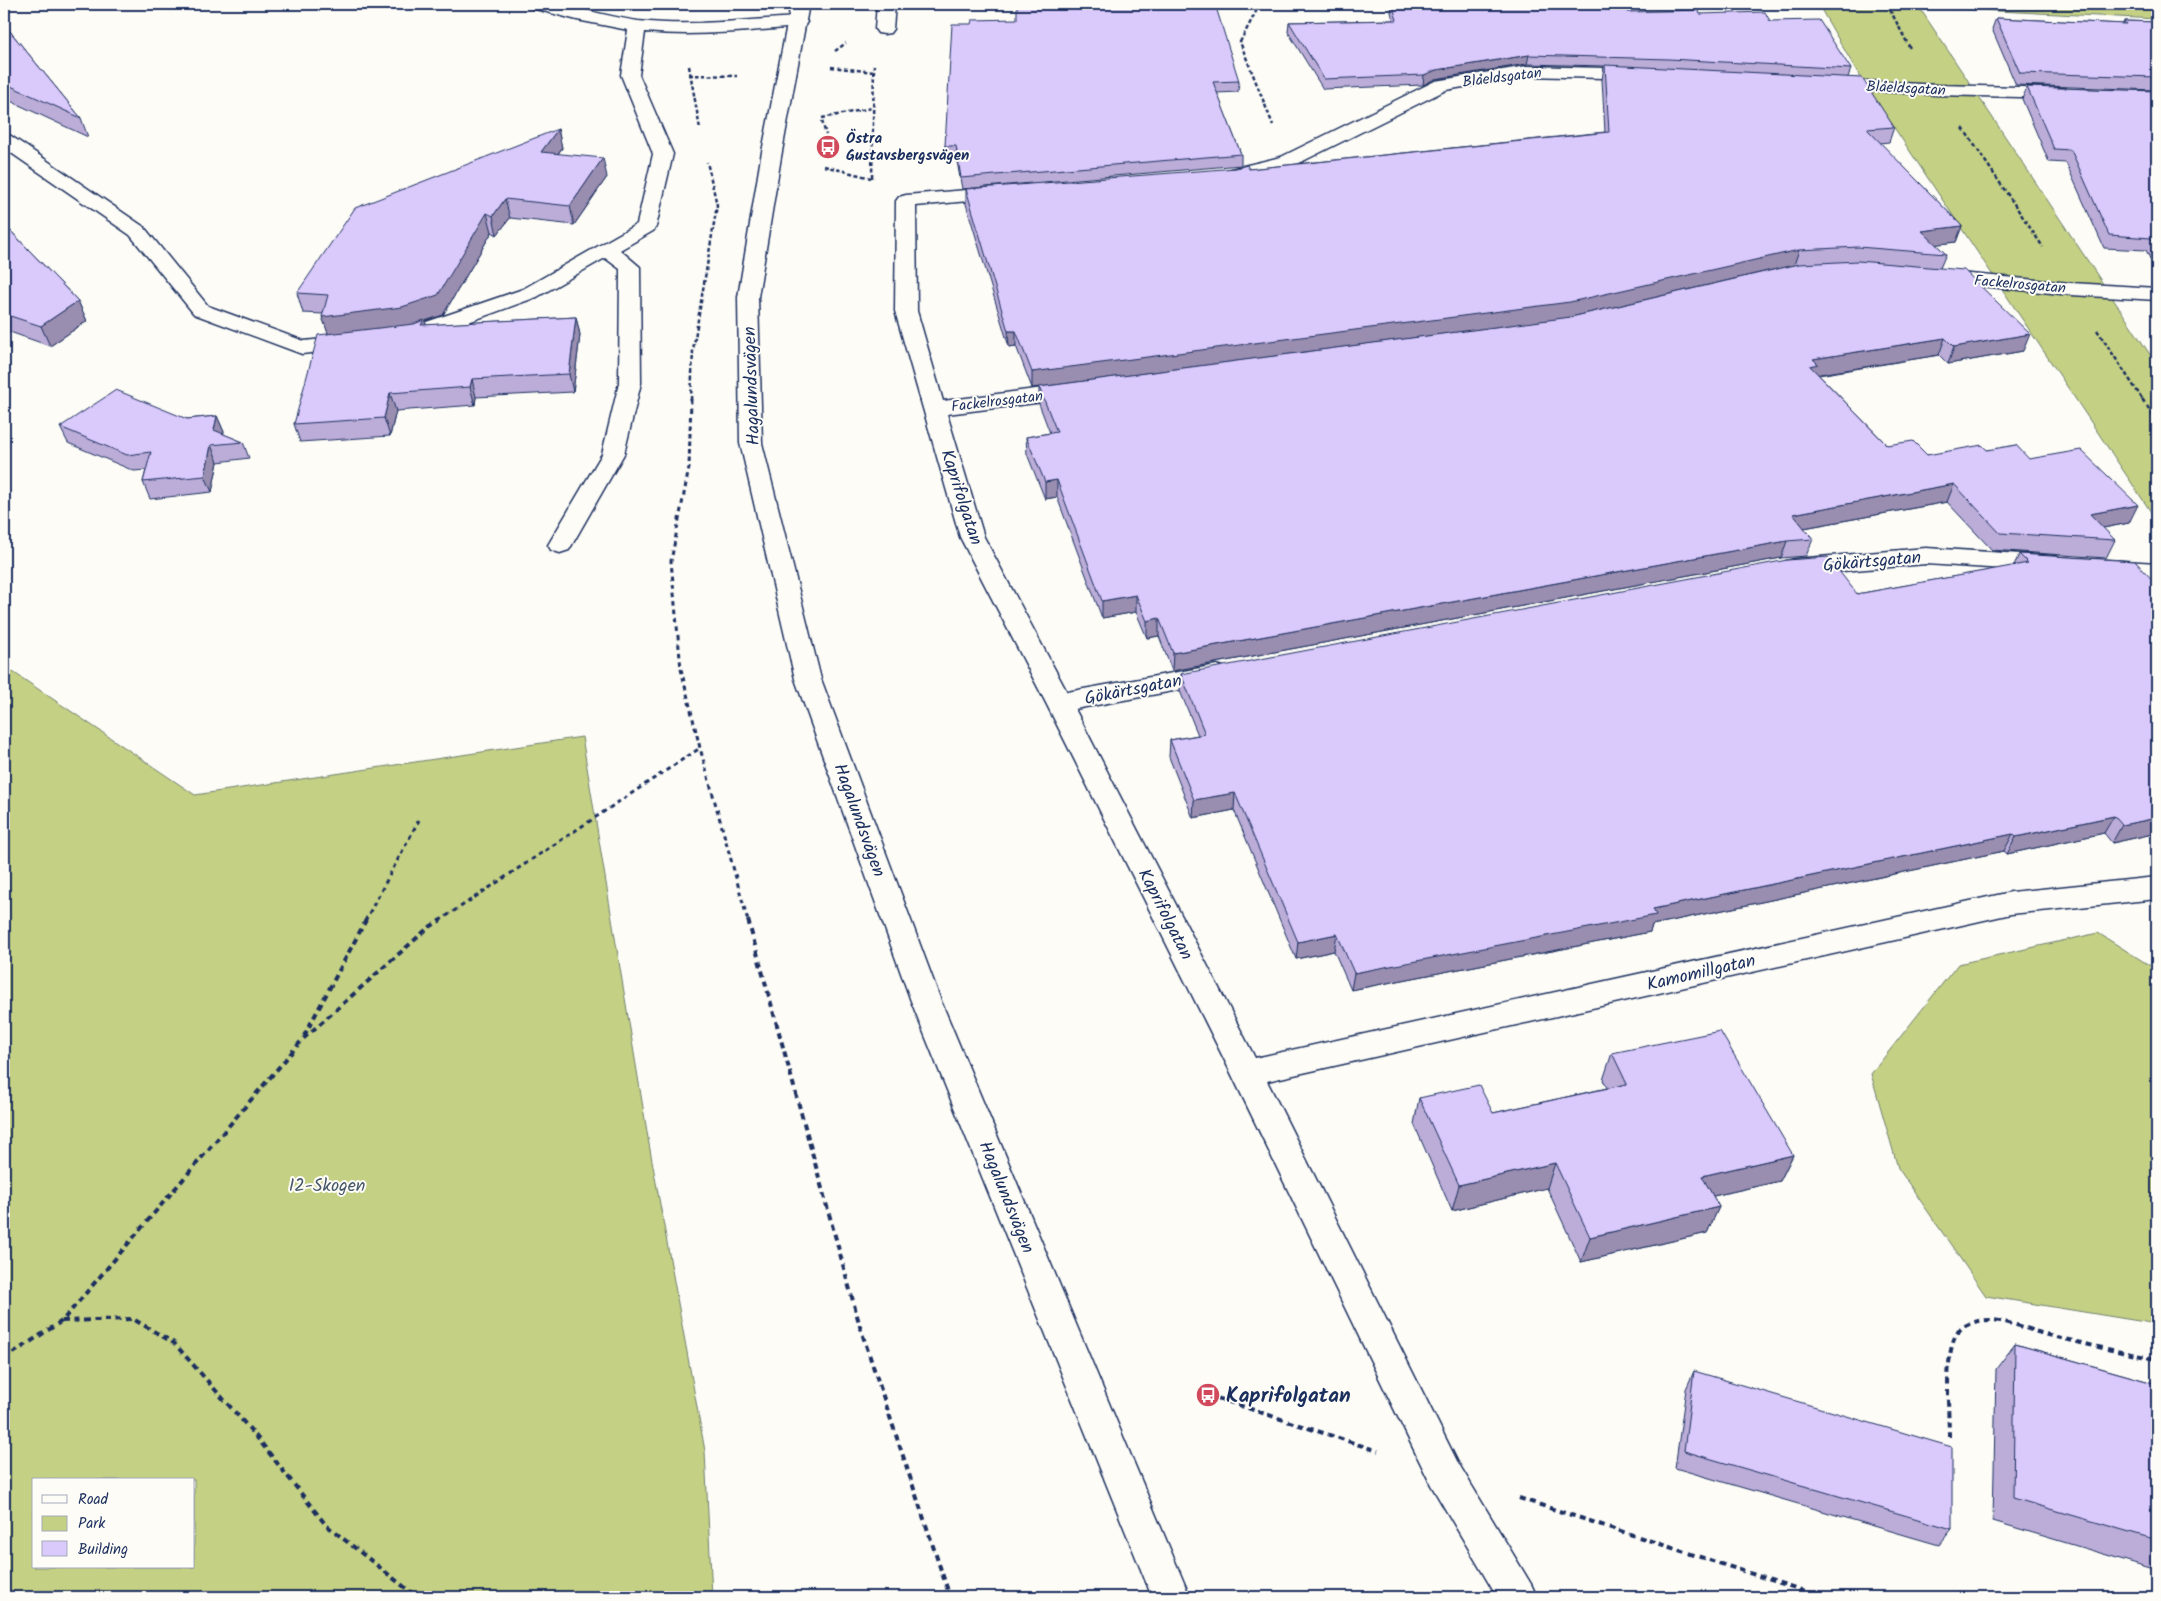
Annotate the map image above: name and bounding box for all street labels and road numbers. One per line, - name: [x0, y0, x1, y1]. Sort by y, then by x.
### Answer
- street label: Blåeldsgatan: [1461, 61, 1543, 95]
- street label: Blåeldsgatan: [1866, 75, 1946, 103]
- street label: Fackelrosgatan: [1973, 269, 2067, 301]
- street label: Hagalundsvägen: [736, 326, 769, 446]
- street label: Fackelrosgatan: [950, 384, 1044, 420]
- street label: Kaprifolgatan: [931, 446, 990, 549]
- street label: Gökärtsgatan: [1822, 544, 1923, 581]
- street label: Gökärtsgatan: [1082, 667, 1184, 714]
- street label: Hagalundsvägen: [825, 760, 893, 881]
- street label: Kaprifolgatan: [1129, 864, 1200, 965]
- street label: Kamomillgatan: [1644, 947, 1759, 1000]
- street label: Hagalundsvägen: [970, 1137, 1041, 1258]

